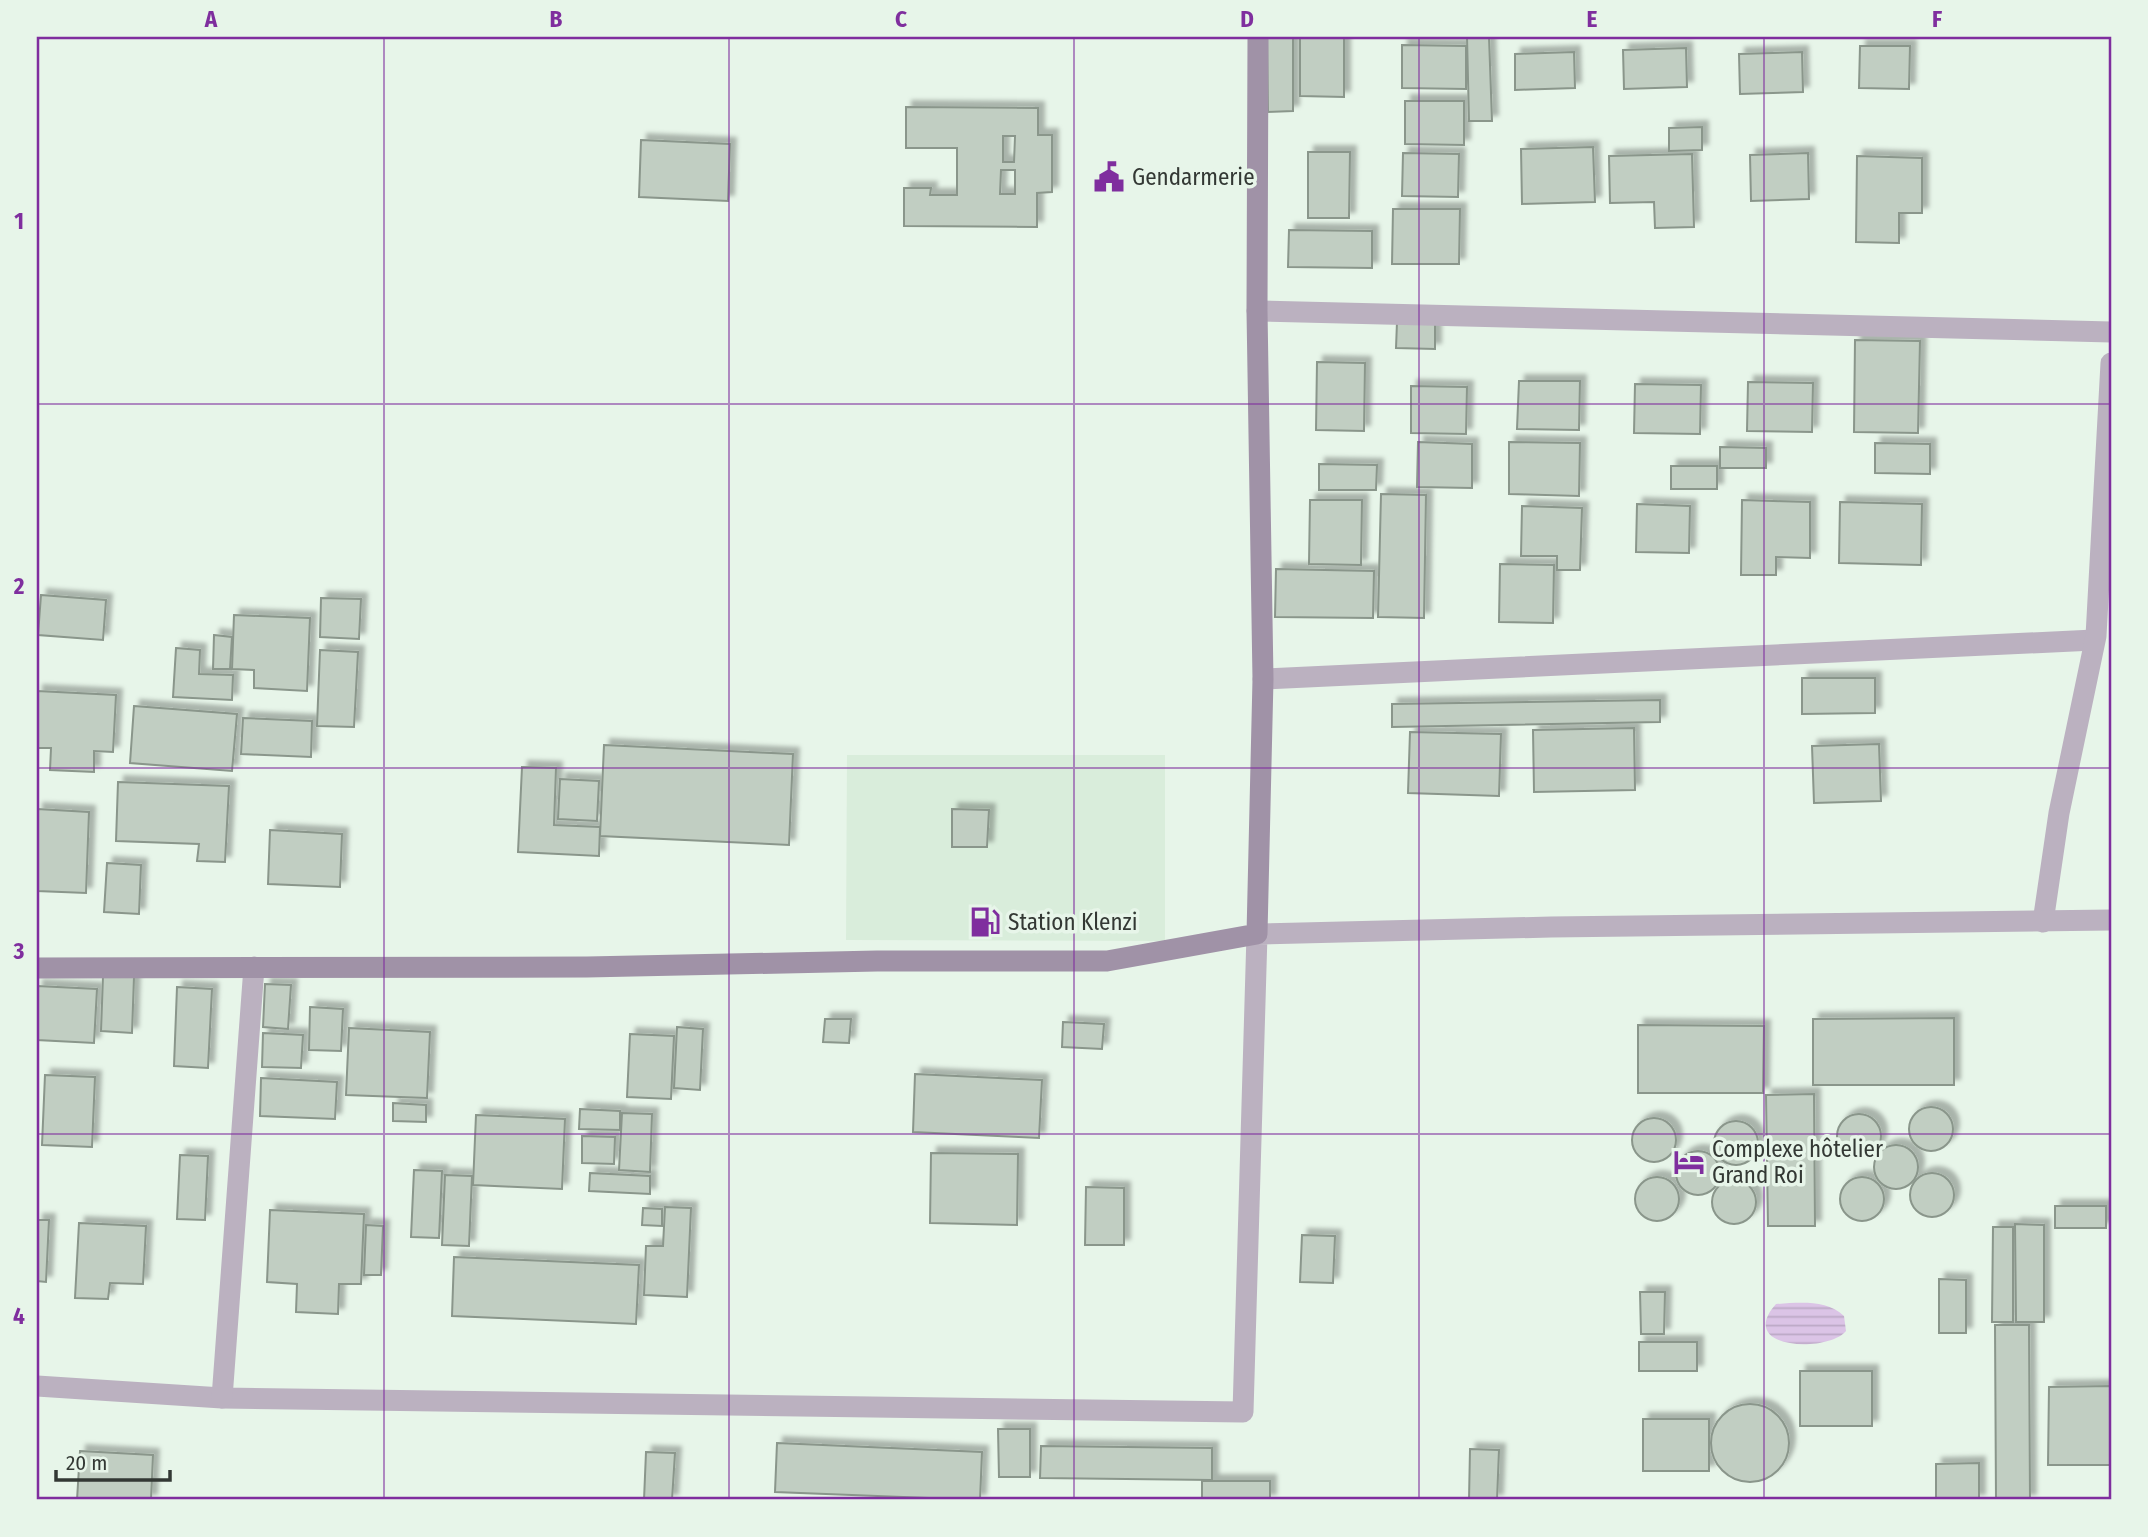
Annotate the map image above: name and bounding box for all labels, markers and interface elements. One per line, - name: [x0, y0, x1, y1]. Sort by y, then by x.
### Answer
- text: A: [204, 5, 218, 33]
- text: B: [550, 5, 563, 33]
- text: C: [895, 5, 907, 33]
- text: D: [1240, 5, 1254, 33]
- text: E: [1587, 5, 1598, 33]
- text: F: [1932, 5, 1942, 33]
- public building icon: Gendarmerie: [1092, 160, 1126, 194]
- place label: Gendarmerie: [1132, 163, 1255, 191]
- text: 1: [14, 207, 24, 235]
- text: 2: [13, 572, 25, 600]
- fuel station icon: Station Klenzi: [968, 905, 1002, 939]
- place label: Station Klenzi: [1008, 908, 1137, 936]
- text: 3: [13, 937, 25, 965]
- place label: Complexe hôtelier Grand Roi: [1712, 1135, 1883, 1189]
- hotel icon: Complexe hôtelier Grand Roi: [1672, 1145, 1706, 1179]
- text: 4: [13, 1302, 25, 1330]
- scale bar: [56, 1439, 170, 1483]
- text: 20 m: [66, 1450, 107, 1476]

